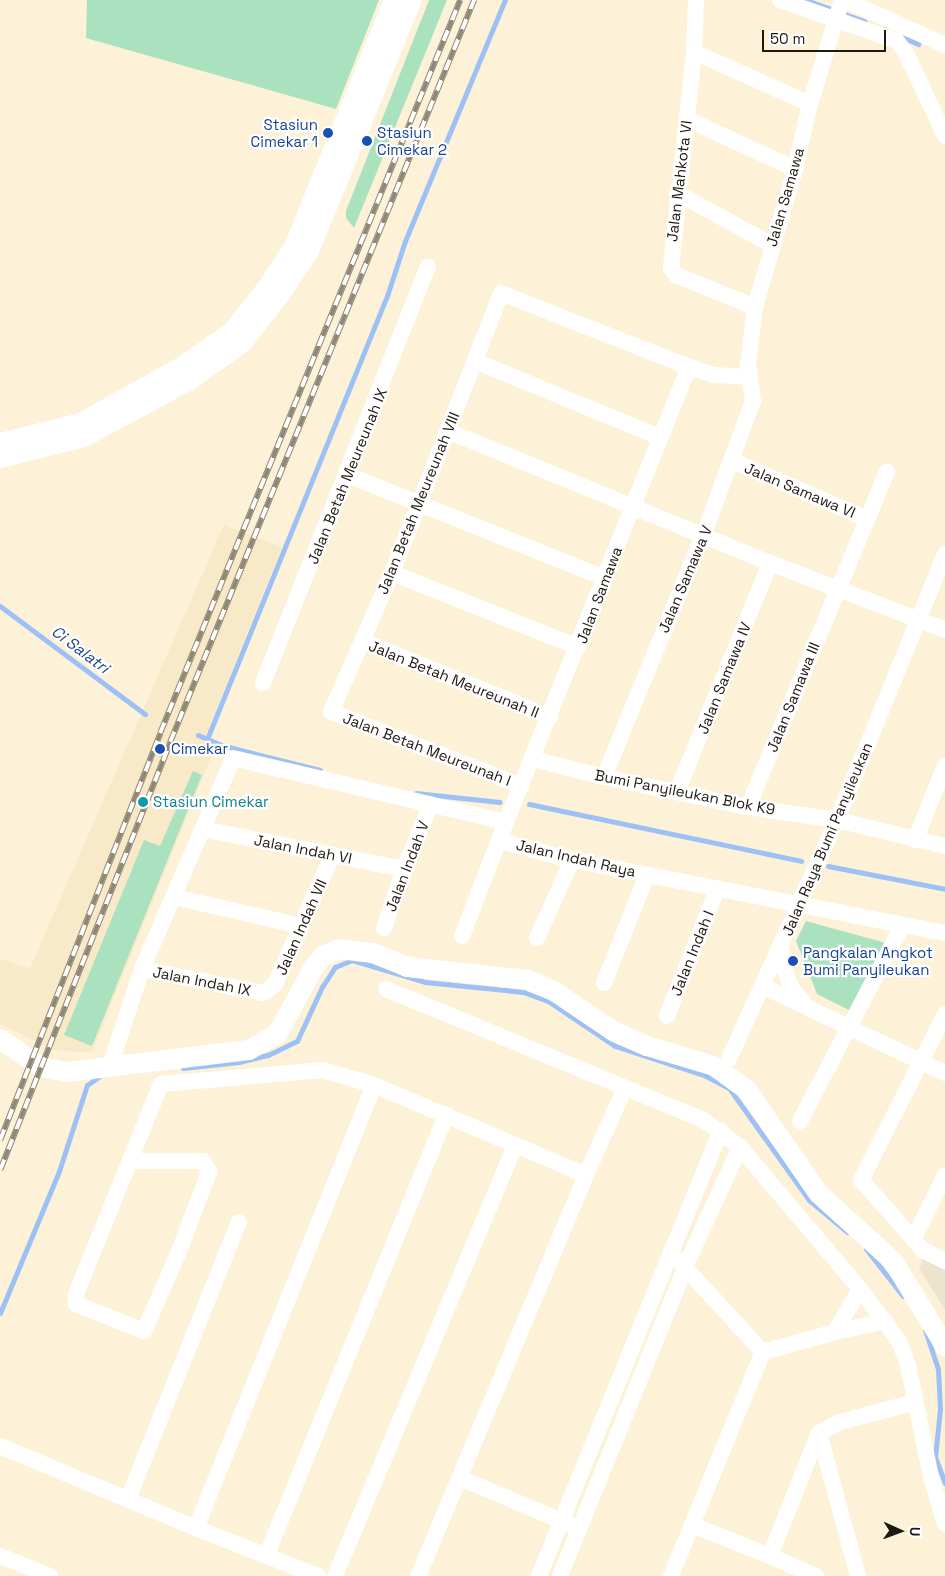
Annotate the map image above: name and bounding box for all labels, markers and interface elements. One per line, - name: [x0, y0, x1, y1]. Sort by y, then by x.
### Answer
- scale bar: [765, 20, 889, 52]
- text: 50 m: [770, 29, 805, 48]
- place label: Stasiun Cimekar 1: [251, 115, 318, 150]
- street label: Jalan Mahkota VI: [663, 119, 695, 243]
- place label: Stasiun Cimekar 2: [377, 123, 447, 158]
- marker: Stasiun Cimekar 1: [322, 127, 334, 139]
- marker: Stasiun Cimekar 2: [361, 135, 373, 147]
- street label: Jalan Samawa: [762, 145, 808, 249]
- street label: Jalan Betah Meureunah IX: [303, 385, 391, 567]
- street label: Jalan Betah Meureunah VIII: [373, 409, 463, 597]
- street label: Jalan Samawa VI: [742, 458, 858, 522]
- street label: Jalan Samawa V: [654, 522, 716, 636]
- street label: Jalan Samawa: [572, 544, 626, 646]
- street label: Jalan Samawa IV: [693, 619, 755, 737]
- water label: Ci Salatri: [47, 622, 113, 678]
- street label: Jalan Betah Meureunah II: [366, 637, 542, 721]
- street label: Jalan Samawa III: [763, 639, 823, 755]
- street label: Jalan Betah Meureunah I: [340, 709, 514, 789]
- place label: Cimekar: [171, 740, 228, 758]
- street label: Jalan Raya Bumi Panyileukan: [778, 740, 876, 938]
- marker: Cimekar: [153, 742, 167, 756]
- street label: Bumi Panyileukan Blok K9: [593, 766, 777, 818]
- place label: Stasiun Cimekar: [153, 793, 269, 811]
- marker: Stasiun Cimekar: [137, 796, 149, 808]
- street label: Jalan Indah V: [381, 818, 433, 914]
- street label: Jalan Indah VI: [252, 831, 354, 867]
- street label: Jalan Indah Raya: [514, 835, 638, 881]
- street label: Jalan Indah VII: [272, 876, 330, 978]
- street label: Jalan Indah I: [667, 908, 717, 998]
- place label: Pangkalan Angkot Bumi Panyileukan: [803, 943, 933, 978]
- marker: Pangkalan Angkot Bumi Panyileukan: [787, 955, 799, 967]
- street label: Jalan Indah IX: [151, 963, 253, 999]
- north arrow: [875, 1506, 925, 1556]
- text: U: [906, 1526, 924, 1537]

